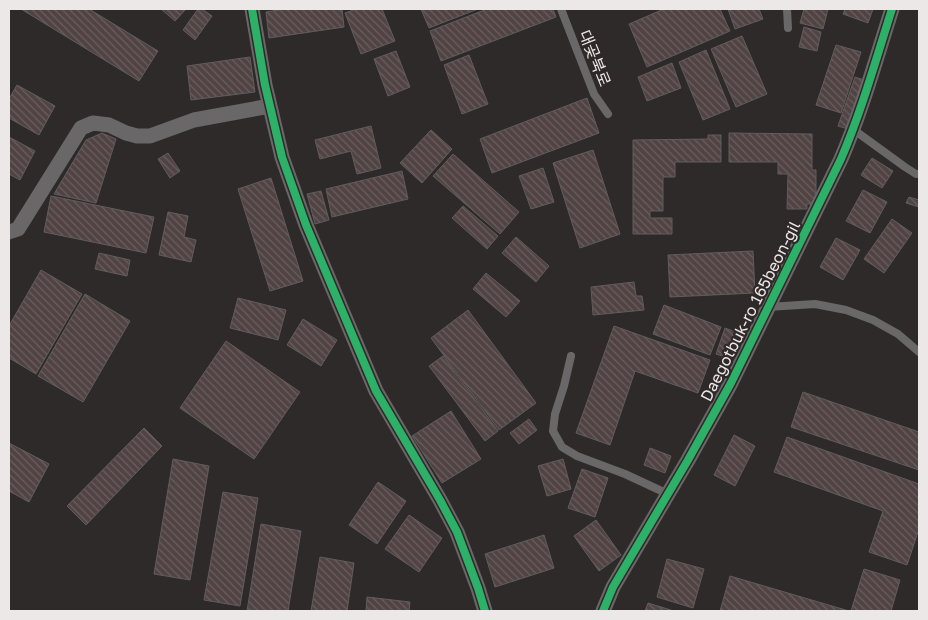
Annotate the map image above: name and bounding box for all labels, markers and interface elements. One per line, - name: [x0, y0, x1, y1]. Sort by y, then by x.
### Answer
- street label: 대곶북로: [575, 27, 615, 89]
- street label: Daegotbuk-ro 165beon-gil: [696, 218, 804, 404]

